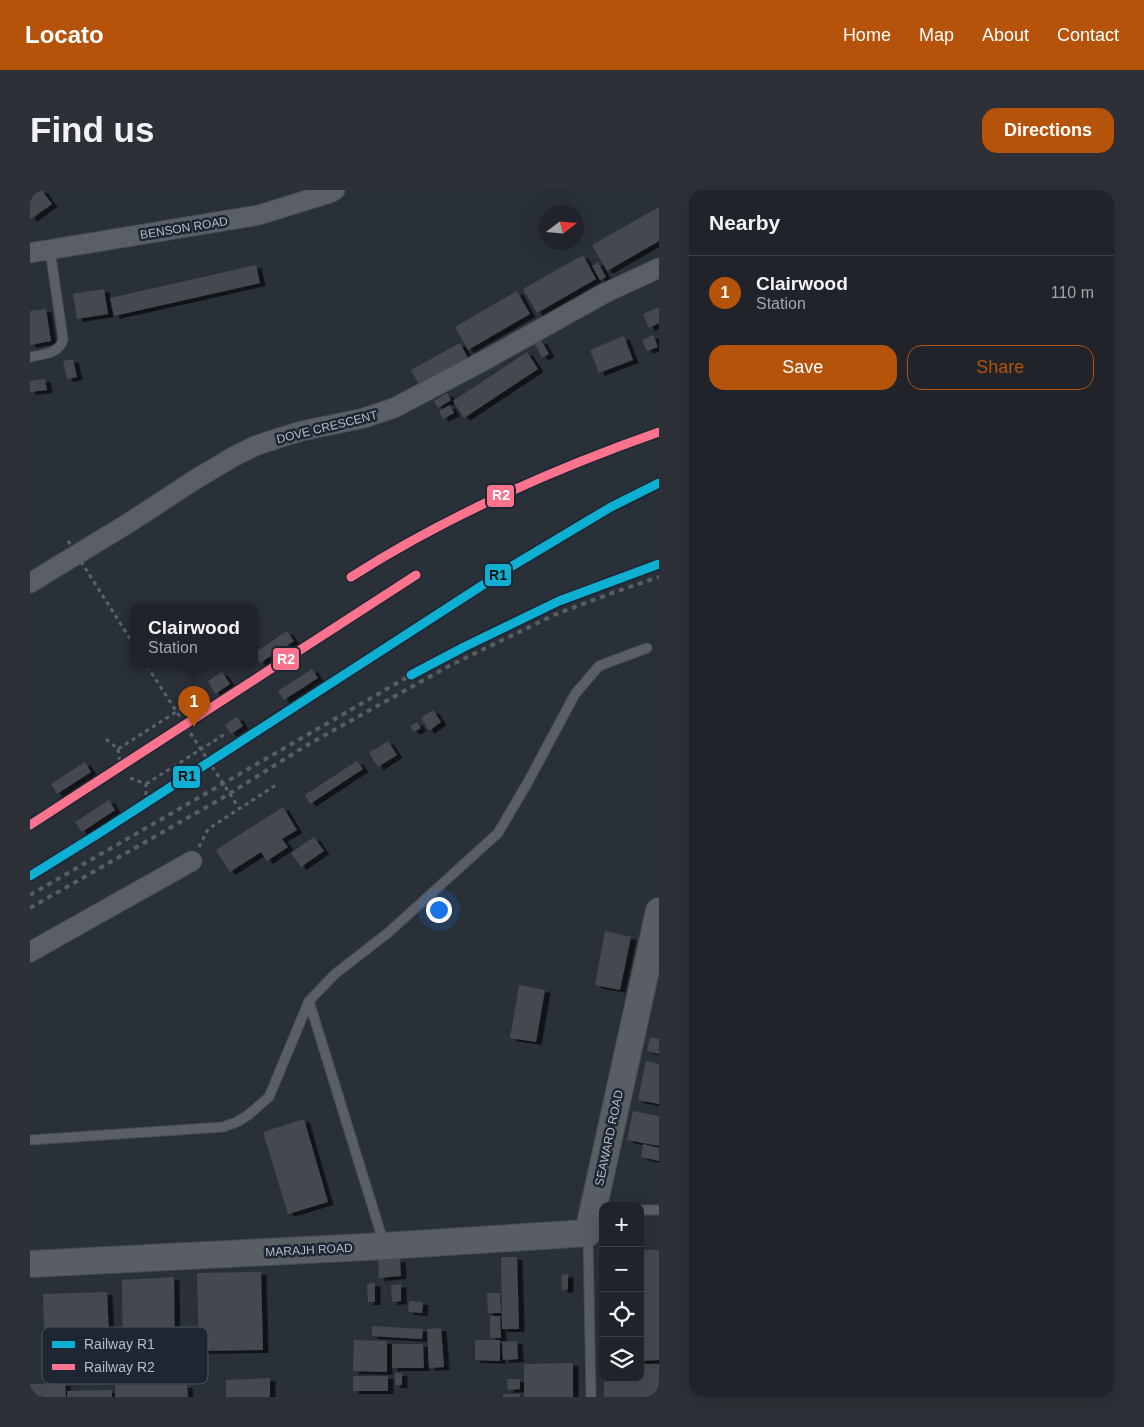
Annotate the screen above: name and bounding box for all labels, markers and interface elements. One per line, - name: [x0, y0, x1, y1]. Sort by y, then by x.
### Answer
- text: Locato: [25, 21, 104, 48]
- text: Home: [843, 25, 891, 45]
- text: Map: [919, 25, 954, 45]
- text: About: [982, 25, 1029, 45]
- text: Contact: [1057, 25, 1119, 45]
- button: Directions: [982, 108, 1114, 153]
- text: Find us: [30, 110, 154, 149]
- north arrow: [539, 205, 584, 250]
- text: Nearby: [709, 211, 780, 234]
- street label: BENSON ROAD: [139, 214, 229, 242]
- text: Clairwood: [756, 273, 848, 294]
- text: 1: [721, 284, 729, 301]
- text: 110 m: [1051, 284, 1094, 301]
- text: Station: [756, 295, 806, 312]
- button: Save: [709, 345, 897, 390]
- button: Share: [907, 345, 1094, 390]
- street label: DOVE CRESCENT: [275, 408, 379, 446]
- line badge: R2: [486, 484, 515, 508]
- text: R2: [492, 487, 510, 503]
- line badge: R1: [484, 563, 512, 587]
- text: R1: [489, 567, 507, 583]
- popup: [130, 604, 258, 669]
- text: Clairwood: [148, 617, 240, 638]
- text: Station: [148, 639, 198, 656]
- line badge: R2: [272, 647, 300, 671]
- text: R2: [277, 651, 295, 667]
- pin: 1: [178, 686, 210, 727]
- line badge: R1: [172, 765, 201, 789]
- text: R1: [178, 768, 196, 784]
- your location: [426, 897, 452, 923]
- street label: SEAWARD ROAD: [592, 1088, 626, 1187]
- map controls: [599, 1202, 644, 1382]
- button: +: [599, 1202, 644, 1247]
- street label: MARAJH ROAD: [265, 1241, 353, 1259]
- button: −: [599, 1247, 644, 1292]
- button: locate: [599, 1292, 644, 1337]
- legend: [42, 1327, 208, 1384]
- text: Railway R1: [84, 1336, 155, 1352]
- button: layers: [599, 1337, 644, 1382]
- text: Railway R2: [84, 1359, 155, 1375]

